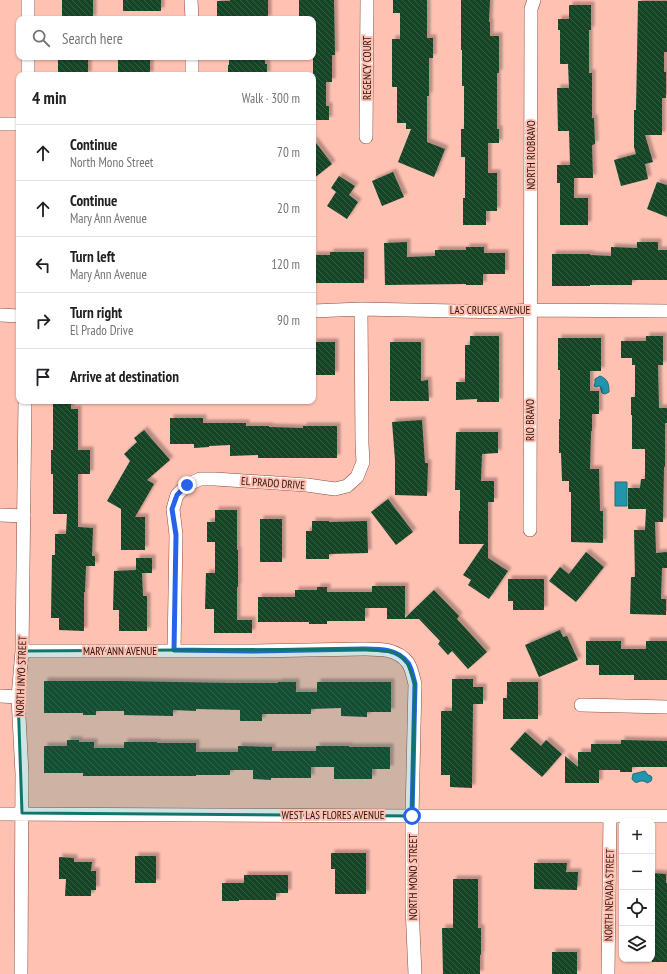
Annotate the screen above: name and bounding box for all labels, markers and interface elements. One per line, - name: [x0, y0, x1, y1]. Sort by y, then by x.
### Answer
- search box: [16, 16, 316, 60]
- icon: search: [30, 27, 52, 49]
- text: Search here: [62, 29, 123, 48]
- street label: REGENCY COURT: [360, 36, 374, 100]
- text: 4 min: [32, 87, 66, 109]
- text: Walk · 300 m: [242, 90, 300, 107]
- street label: NORTH RIOBRAVO: [524, 120, 538, 190]
- text: Continue: [70, 135, 117, 154]
- icon: ahead: [32, 142, 54, 164]
- text: 70 m: [277, 144, 300, 161]
- text: North Mono Street: [70, 154, 153, 171]
- text: Continue: [70, 191, 117, 210]
- icon: ahead: [32, 198, 54, 220]
- text: 20 m: [277, 200, 300, 217]
- text: Mary Ann Avenue: [70, 210, 147, 227]
- text: Turn left: [70, 247, 115, 266]
- icon: left: [32, 254, 54, 276]
- text: 120 m: [271, 256, 300, 273]
- text: Mary Ann Avenue: [70, 266, 147, 283]
- text: Turn right: [70, 303, 122, 322]
- street label: LAS CRUCES AVENUE: [450, 303, 530, 317]
- icon: right: [32, 310, 54, 332]
- text: 90 m: [277, 312, 300, 329]
- text: El Prado Drive: [70, 322, 133, 339]
- icon: arrive: [32, 366, 54, 388]
- text: Arrive at destination: [70, 367, 179, 386]
- street label: RIO BRAVO: [523, 399, 537, 441]
- street label: EL PRADO DRIVE: [241, 474, 306, 492]
- route end: [178, 476, 196, 494]
- street label: NORTH INYO STREET: [13, 635, 29, 717]
- street label: MARY ANN AVENUE: [83, 644, 157, 658]
- route start: [403, 807, 421, 825]
- street label: WEST LAS FLORES AVENUE: [282, 808, 385, 822]
- map controls: [619, 818, 655, 962]
- button: +: [619, 818, 655, 854]
- street label: NORTH MONO STREET: [406, 834, 420, 920]
- street label: NORTH NEVADA STREET: [601, 849, 617, 941]
- button: −: [619, 854, 655, 890]
- button: locate: [619, 890, 655, 926]
- button: layers: [619, 926, 655, 962]

